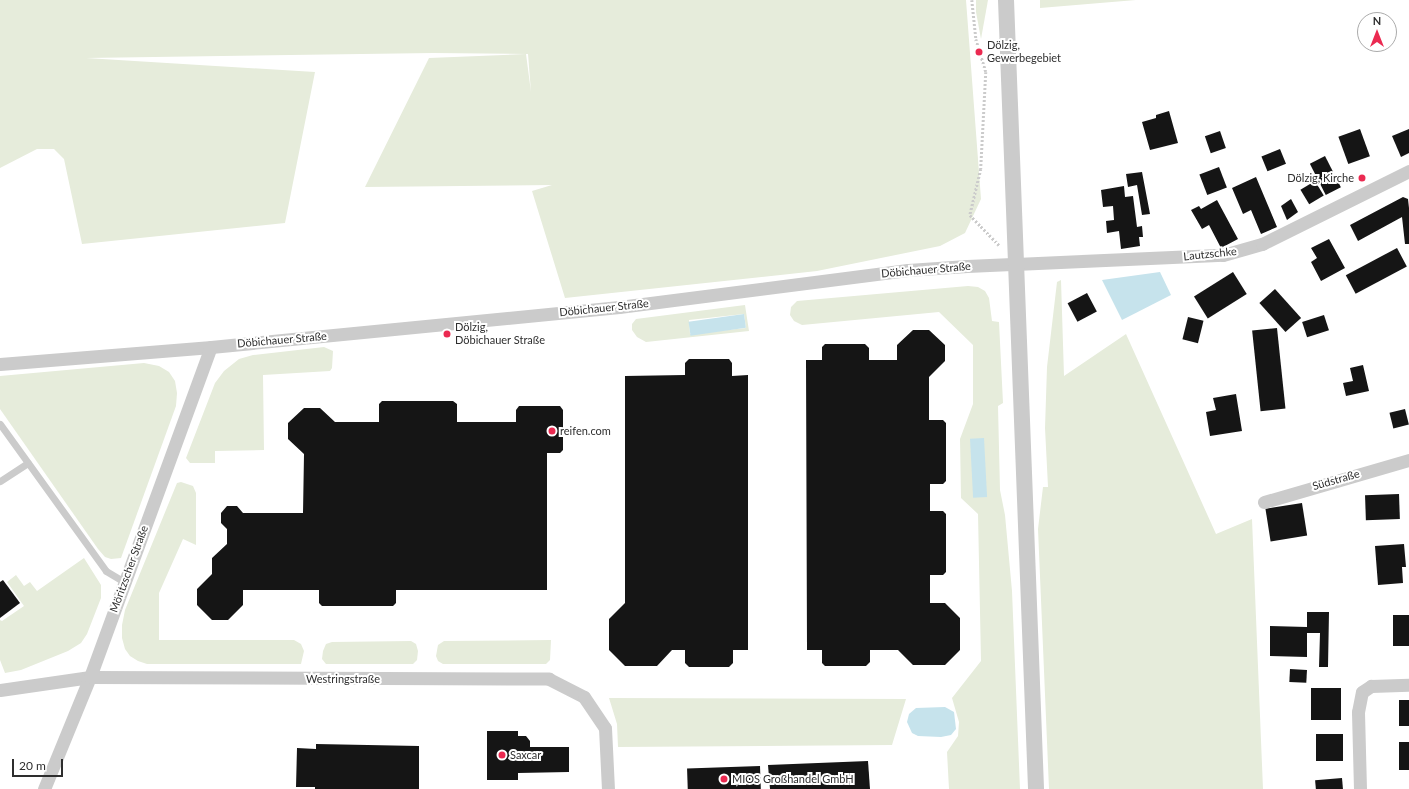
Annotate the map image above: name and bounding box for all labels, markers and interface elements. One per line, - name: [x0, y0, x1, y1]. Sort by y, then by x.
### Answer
- north arrow: [1357, 12, 1397, 52]
- text: N: [1373, 14, 1381, 27]
- place label: Dölzig, Gewerbegebiet: [987, 39, 1061, 65]
- marker: Dölzig, Gewerbegebiet: [974, 47, 984, 57]
- place label: Dölzig, Kirche: [1287, 171, 1354, 185]
- marker: Dölzig, Kirche: [1357, 173, 1367, 183]
- street label: Lautzschke: [1183, 245, 1237, 263]
- street label: Döbichauer Straße: [881, 259, 971, 281]
- street label: Döbichauer Straße: [558, 297, 650, 319]
- place label: Dölzig, Döbichauer Straße: [455, 321, 545, 347]
- street label: Döbichauer Straße: [237, 329, 327, 351]
- marker: Dölzig, Döbichauer Straße: [442, 329, 452, 339]
- place label: reifen.com: [560, 424, 611, 438]
- marker: reifen.com: [547, 426, 557, 436]
- street label: Südstraße: [1311, 467, 1361, 493]
- street label: Möritzscher Straße: [107, 524, 151, 614]
- street label: Westringstraße: [306, 672, 380, 686]
- place label: Saxcar: [510, 748, 541, 762]
- marker: Saxcar: [497, 750, 507, 760]
- scale bar: [14, 751, 65, 777]
- text: 20 m: [19, 758, 46, 773]
- place label: MIOS Großhandel GmbH: [732, 772, 854, 786]
- marker: MIOS Großhandel GmbH: [719, 774, 729, 784]

